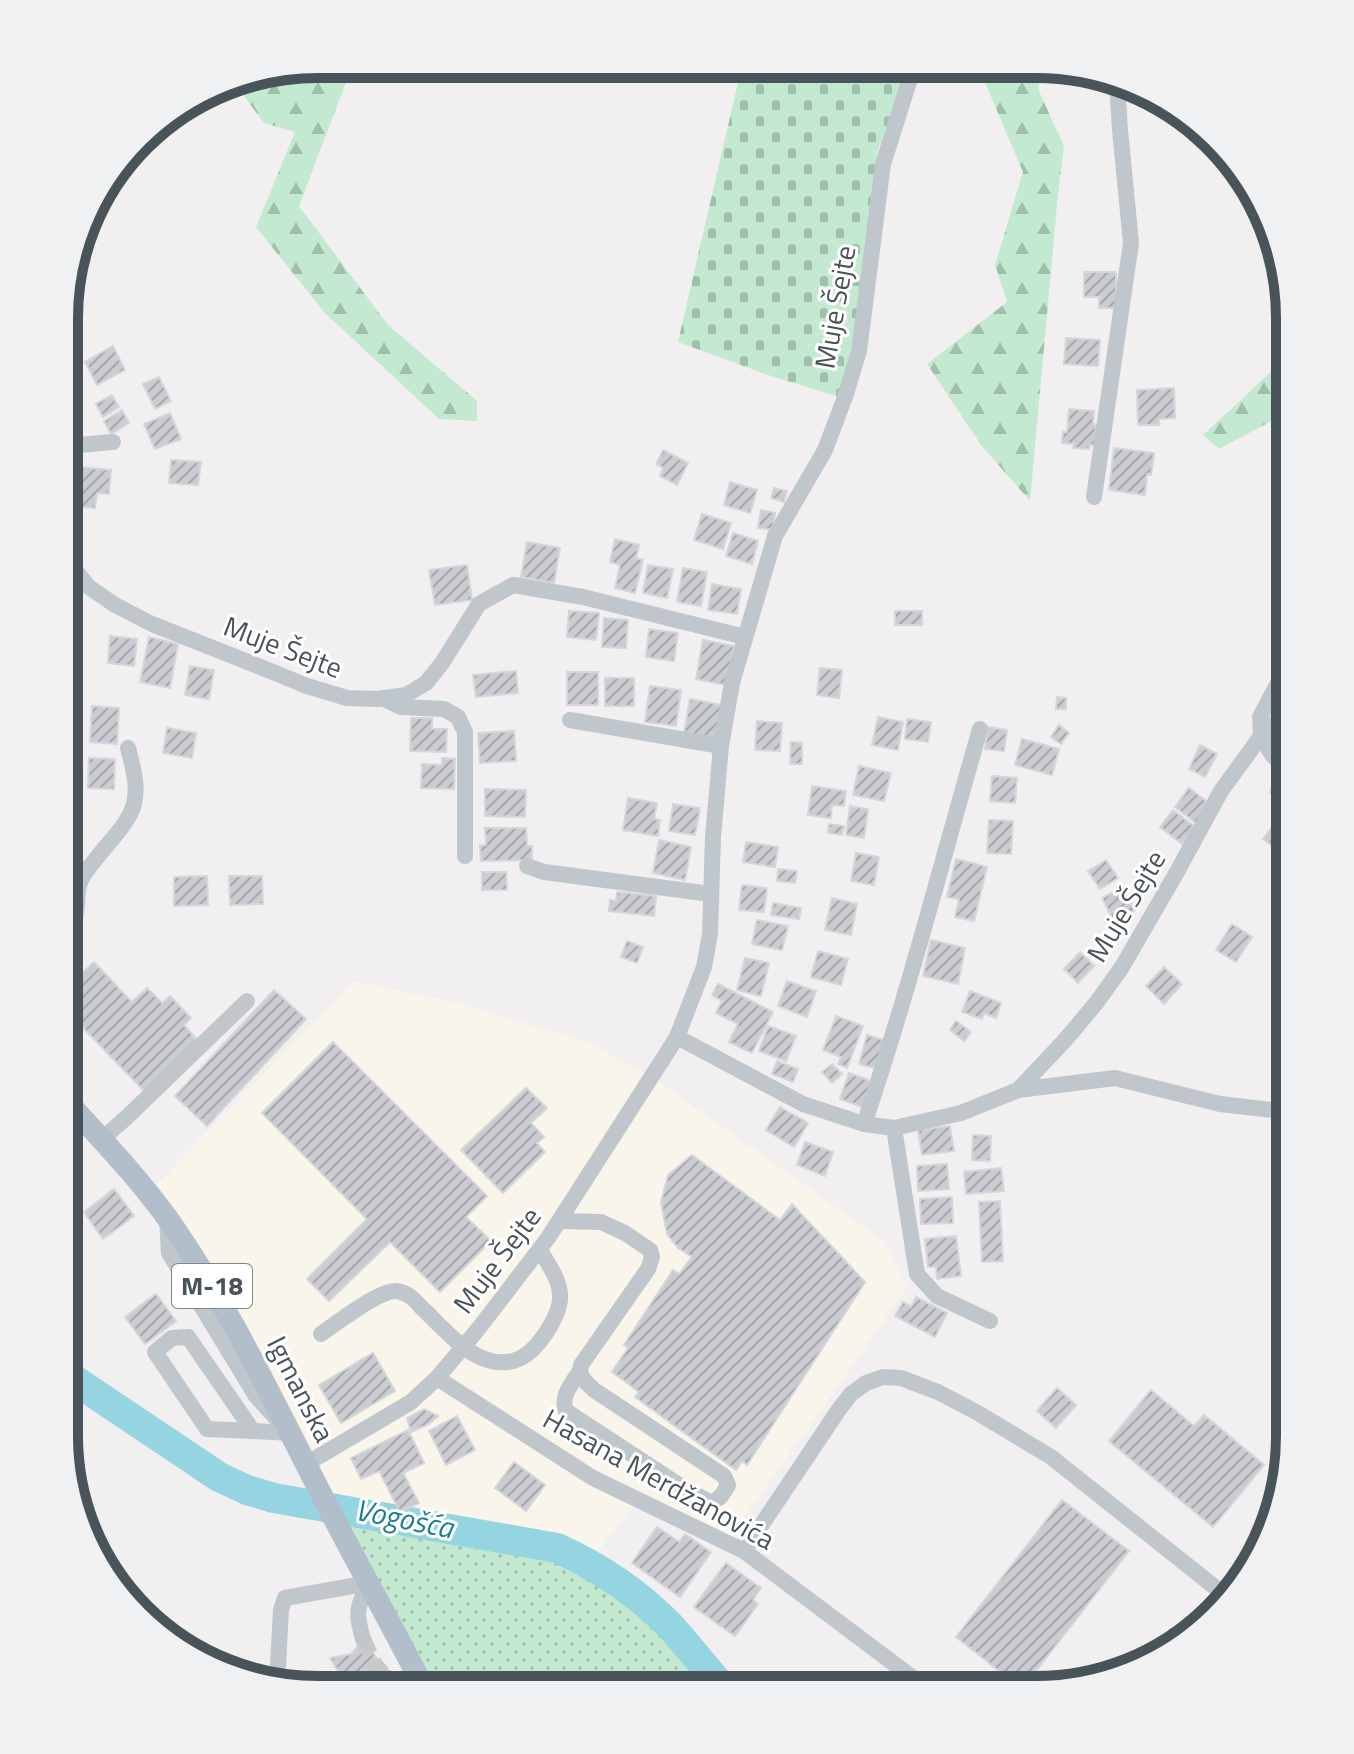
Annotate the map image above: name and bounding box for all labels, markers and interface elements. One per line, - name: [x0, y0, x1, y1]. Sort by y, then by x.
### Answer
- street label: Muje Šejte: [803, 242, 866, 372]
- street label: Muje Šejte: [217, 604, 349, 689]
- street label: Muje Šejte: [1075, 841, 1176, 970]
- street label: Muje Šejte: [442, 1197, 551, 1322]
- road number: M-18: [172, 1264, 252, 1308]
- street label: Igmanska: [256, 1328, 346, 1449]
- street label: Hasana Merdžanovića: [536, 1397, 783, 1560]
- water label: Vogošća: [351, 1486, 459, 1550]

